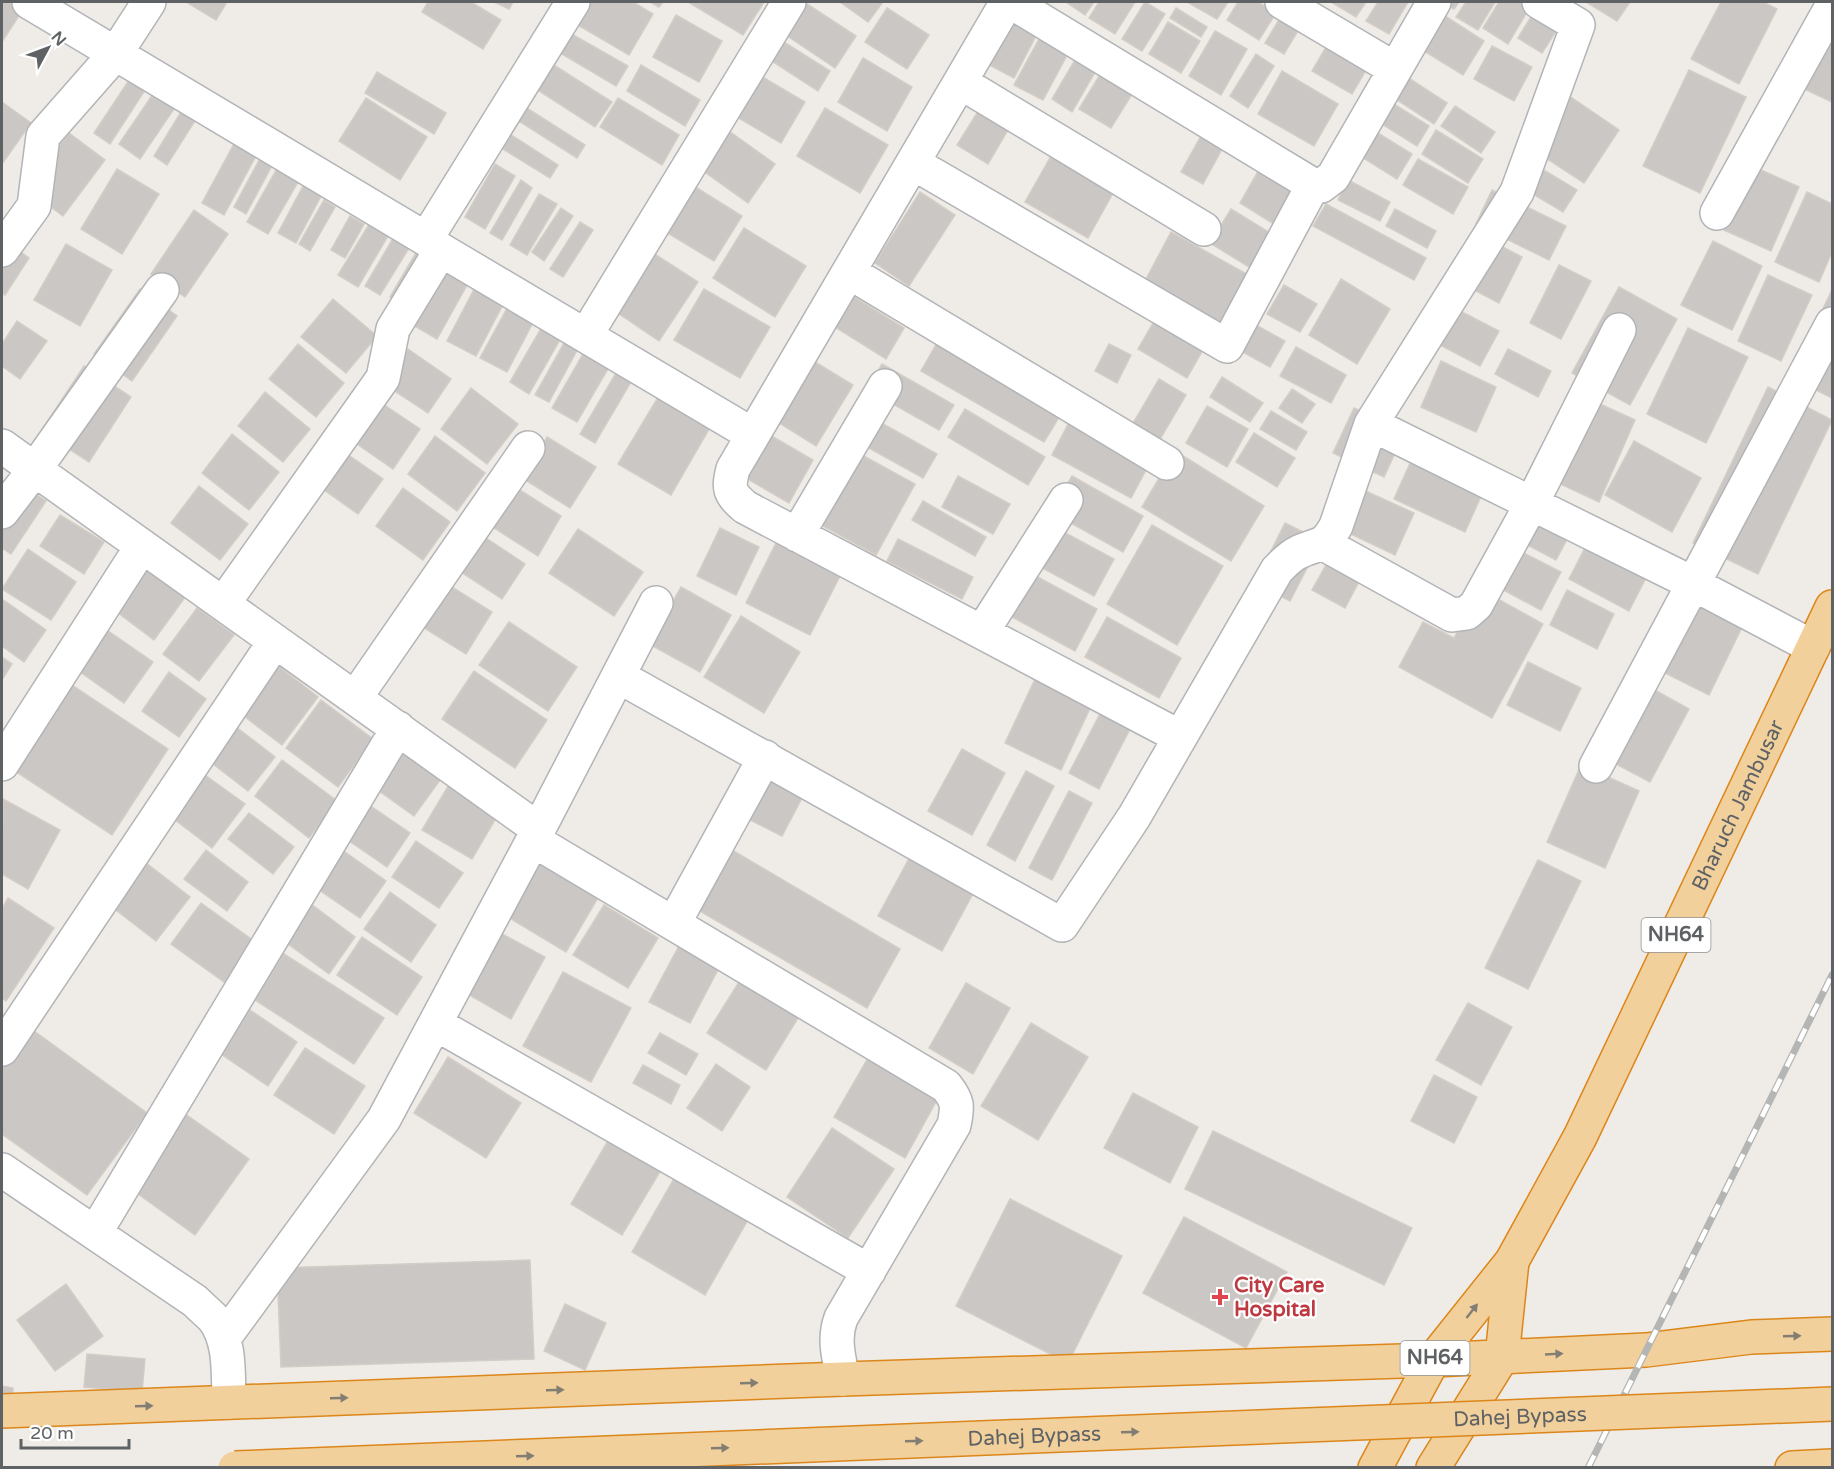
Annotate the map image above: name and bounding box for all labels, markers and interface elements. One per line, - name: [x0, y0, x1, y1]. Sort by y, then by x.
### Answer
- north arrow: [18, 18, 78, 78]
- text: N: [47, 27, 70, 50]
- street label: Bharuch Jambusar: [1686, 716, 1789, 895]
- road number: NH64: [1642, 918, 1710, 952]
- place label: City Care Hospital: [1234, 1273, 1325, 1322]
- marker: City Care Hospital: [1211, 1288, 1229, 1306]
- one-way arrow: [1465, 1304, 1477, 1319]
- one-way arrow: [1782, 1331, 1801, 1340]
- road number: NH64: [1400, 1341, 1470, 1375]
- one-way arrow: [1545, 1350, 1564, 1359]
- one-way arrow: [740, 1378, 759, 1387]
- one-way arrow: [545, 1386, 564, 1395]
- one-way arrow: [329, 1394, 348, 1403]
- one-way arrow: [134, 1401, 153, 1410]
- street label: Dahej Bypass: [1453, 1401, 1587, 1432]
- scale bar: [21, 1412, 129, 1450]
- street label: Dahej Bypass: [967, 1421, 1102, 1451]
- text: 20 m: [30, 1422, 74, 1444]
- one-way arrow: [1121, 1427, 1140, 1437]
- one-way arrow: [905, 1436, 924, 1445]
- one-way arrow: [710, 1444, 729, 1453]
- one-way arrow: [515, 1451, 534, 1461]

